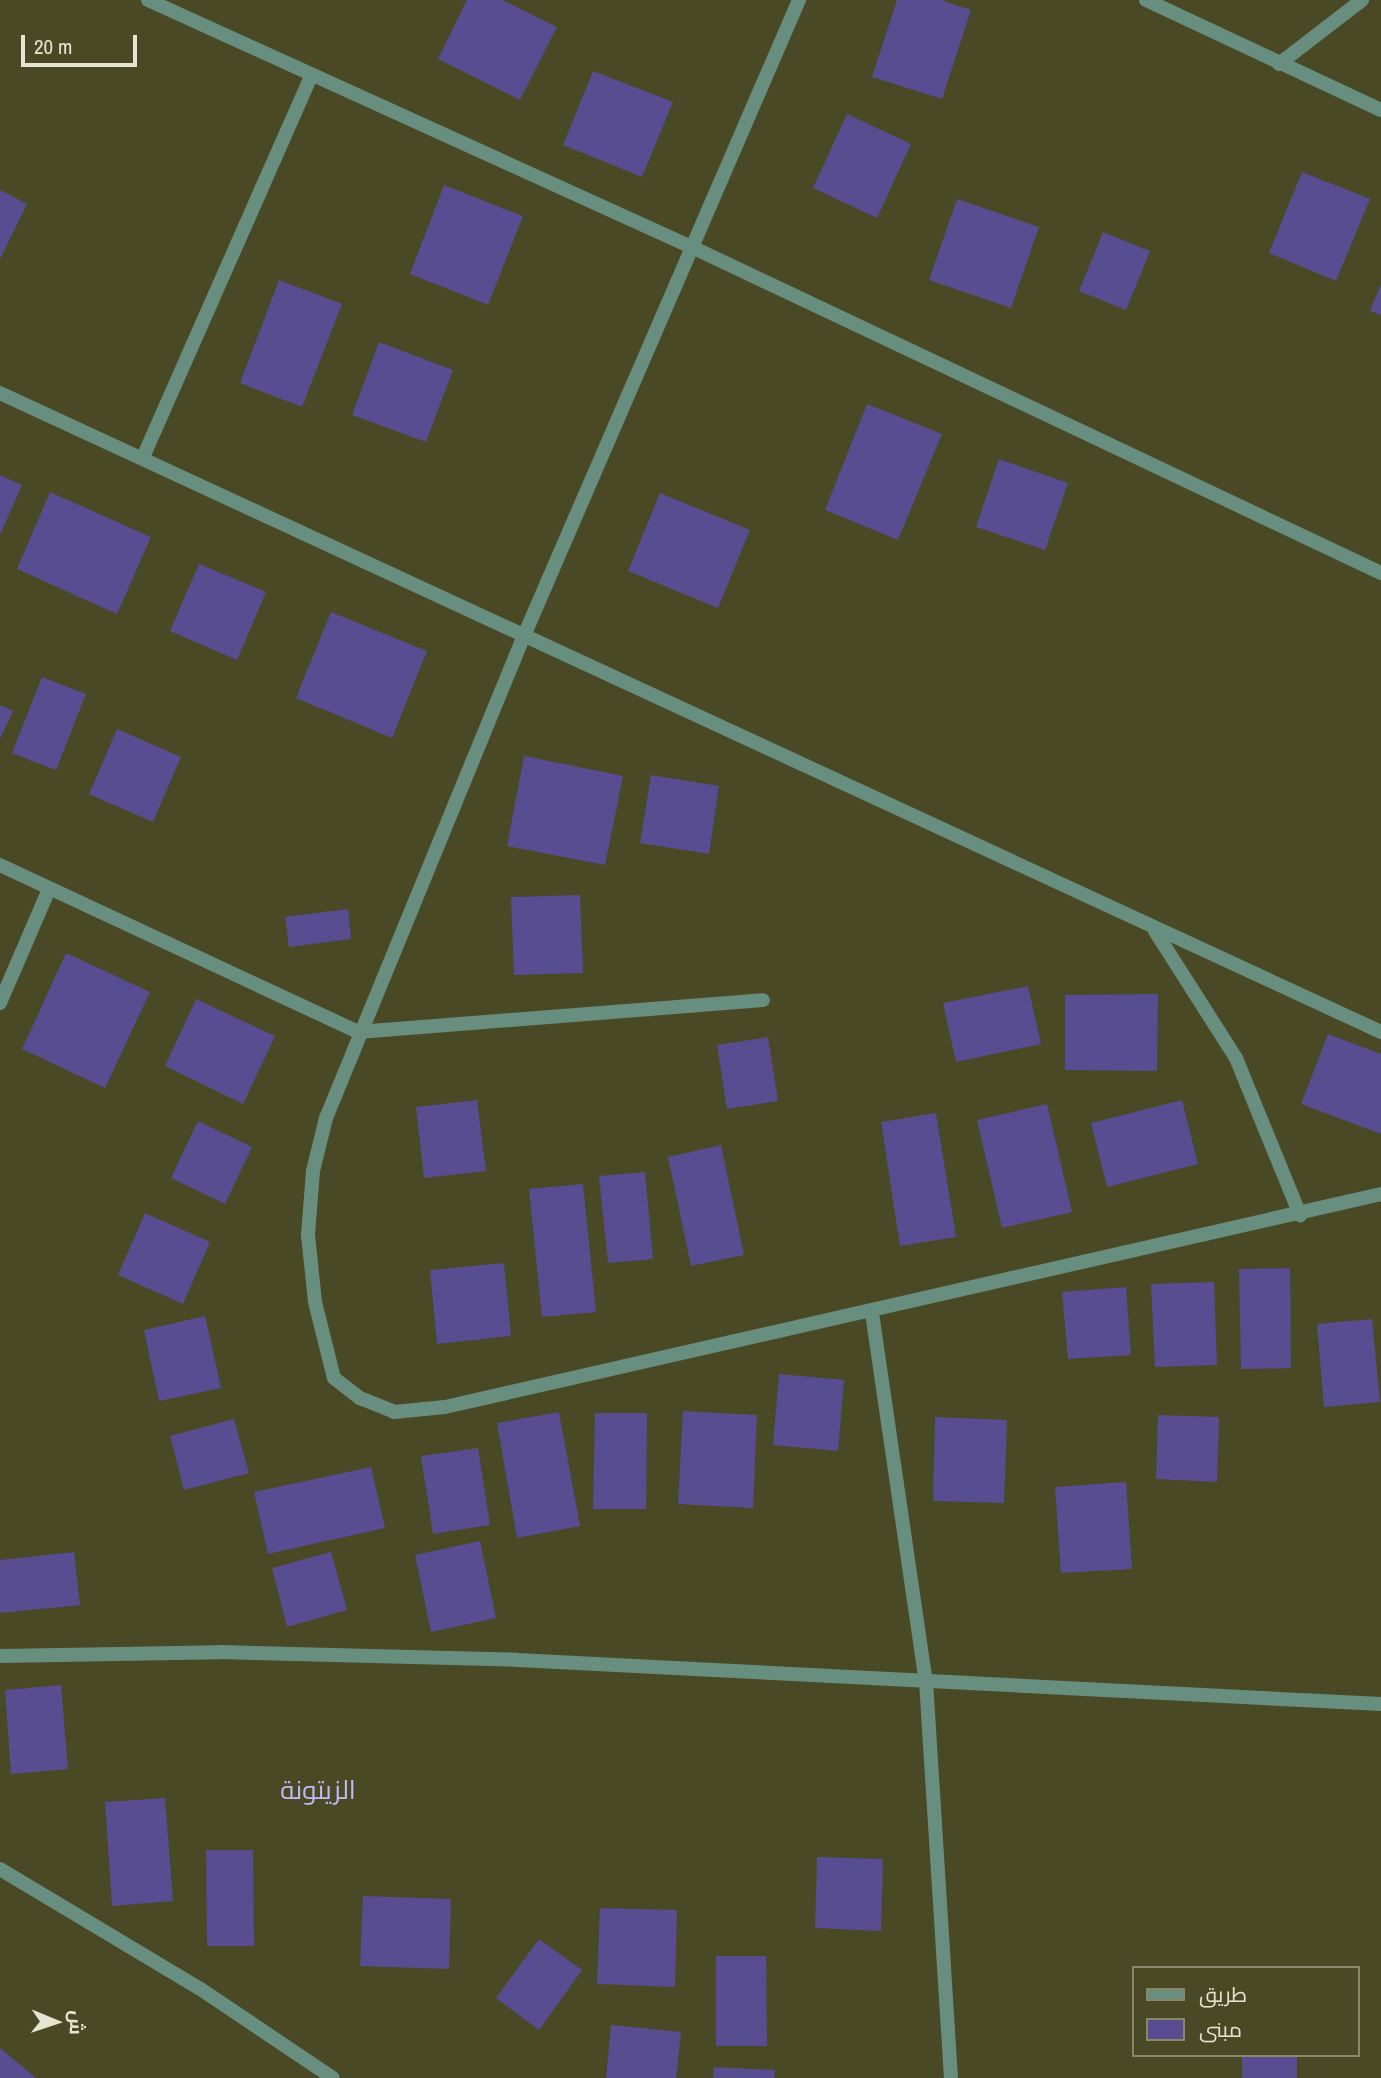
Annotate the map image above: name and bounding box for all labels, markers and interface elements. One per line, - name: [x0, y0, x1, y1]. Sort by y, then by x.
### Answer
- scale bar: [24, 21, 140, 65]
- text: 20 m: [34, 32, 72, 61]
- district label: الزيتونة: [280, 1774, 356, 1806]
- legend: [1132, 1966, 1360, 2057]
- text: طريق: [1199, 1980, 1247, 2009]
- north arrow: [21, 1987, 91, 2057]
- text: ش: [64, 2010, 90, 2035]
- text: مبنى: [1199, 2015, 1242, 2044]

